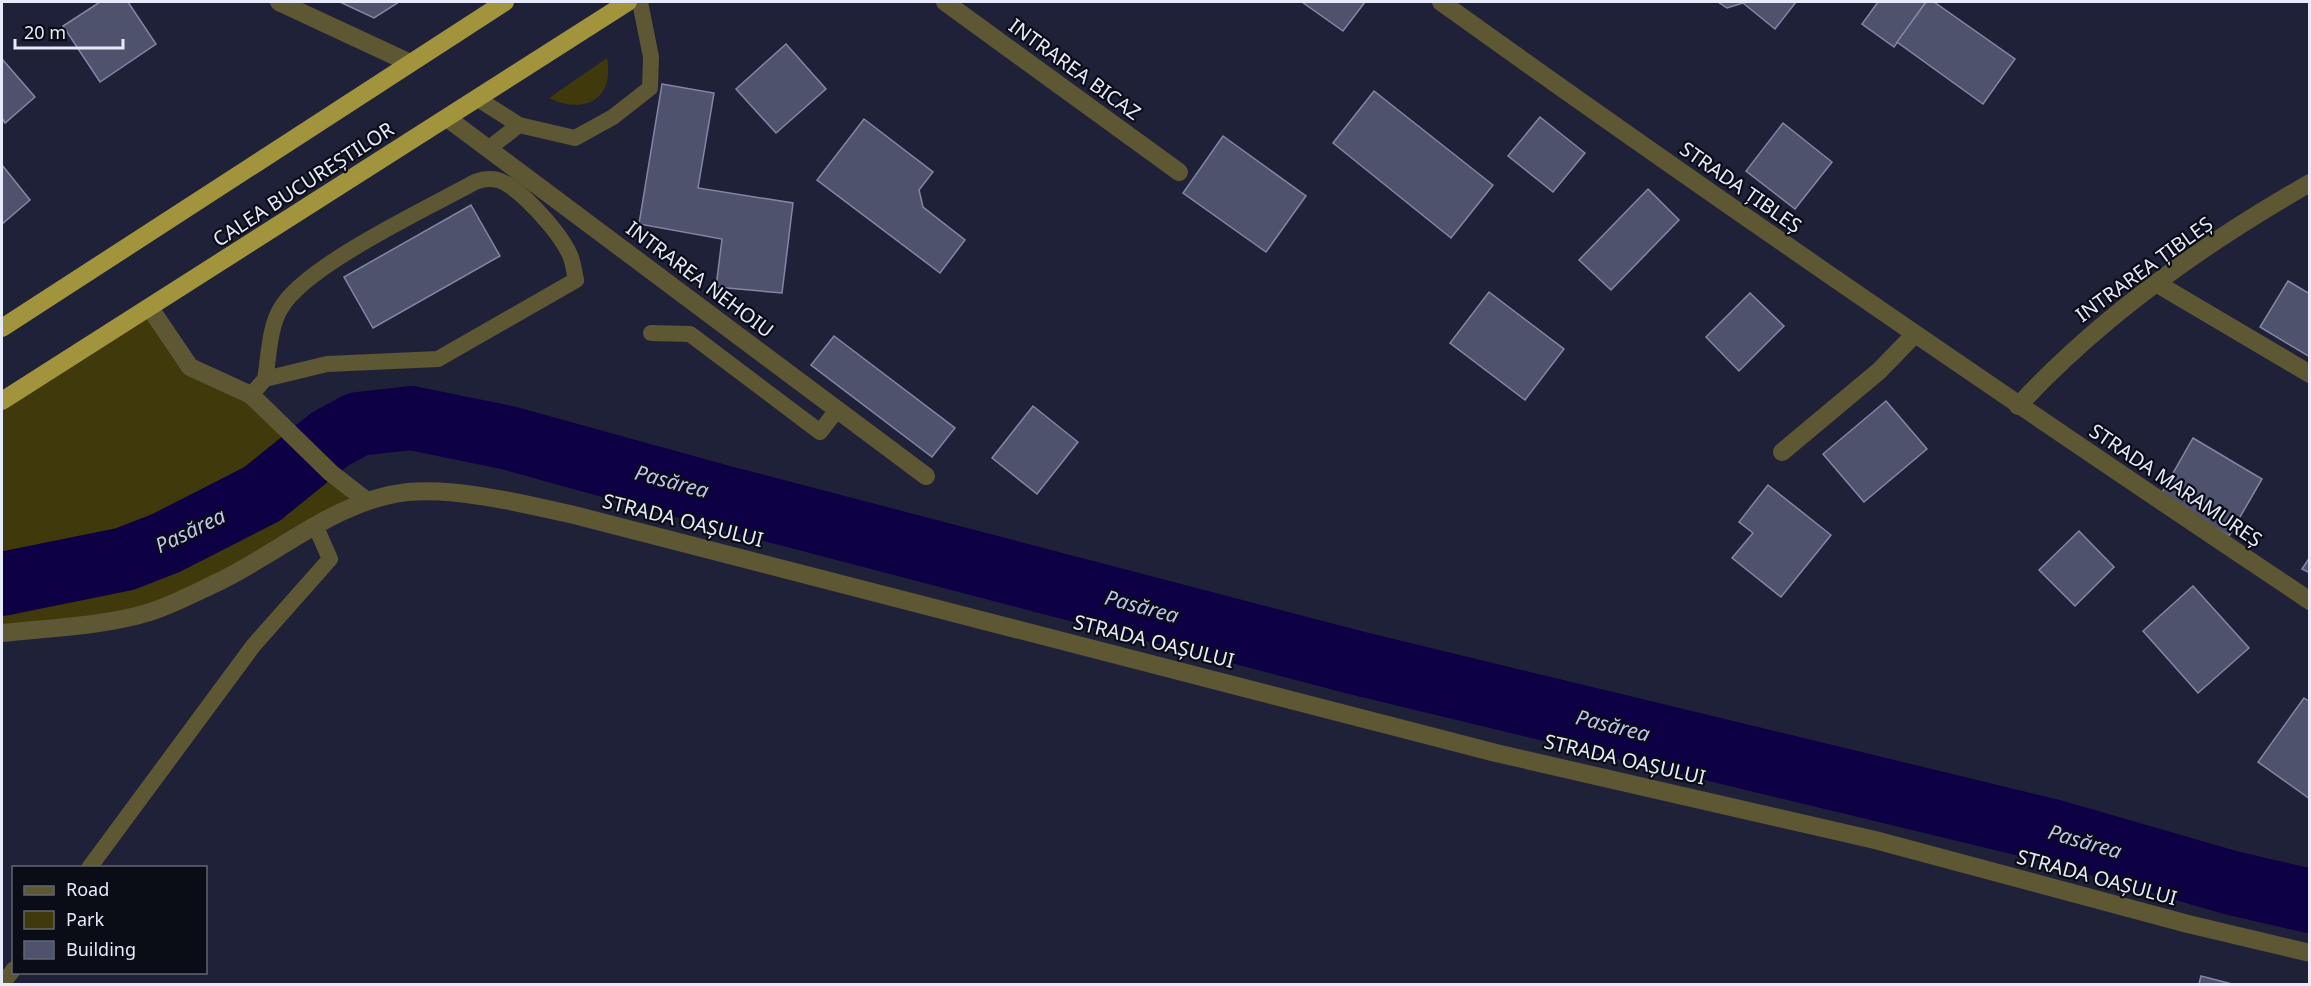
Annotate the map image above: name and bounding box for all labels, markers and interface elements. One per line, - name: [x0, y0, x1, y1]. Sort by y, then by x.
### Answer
- scale bar: [15, 12, 123, 50]
- street label: INTRAREA BICAZ: [1004, 12, 1146, 126]
- text: 20 m: [24, 20, 66, 44]
- street label: CALEA BUCUREȘTILOR: [207, 115, 399, 253]
- street label: STRADA ȚIBLEȘ: [1675, 135, 1807, 239]
- street label: INTRAREA ȚIBLEȘ: [2070, 210, 2218, 328]
- street label: INTRAREA NEHOIU: [621, 215, 779, 343]
- street label: STRADA MARAMUREȘ: [2084, 417, 2268, 553]
- water label: Pasărea: [632, 458, 712, 504]
- street label: STRADA OAȘULUI: [600, 487, 766, 553]
- water label: Pasărea: [150, 501, 230, 559]
- water label: Pasărea: [1102, 583, 1182, 629]
- street label: STRADA OAȘULUI: [1071, 608, 1237, 674]
- water label: Pasărea: [1573, 702, 1653, 748]
- street label: STRADA OAȘULUI: [1542, 727, 1708, 791]
- water label: Pasărea: [2045, 817, 2125, 865]
- street label: STRADA OAȘULUI: [2014, 843, 2180, 911]
- legend: [12, 866, 207, 974]
- text: Road: [66, 877, 109, 901]
- text: Park: [66, 907, 104, 931]
- text: Building: [66, 937, 136, 961]

